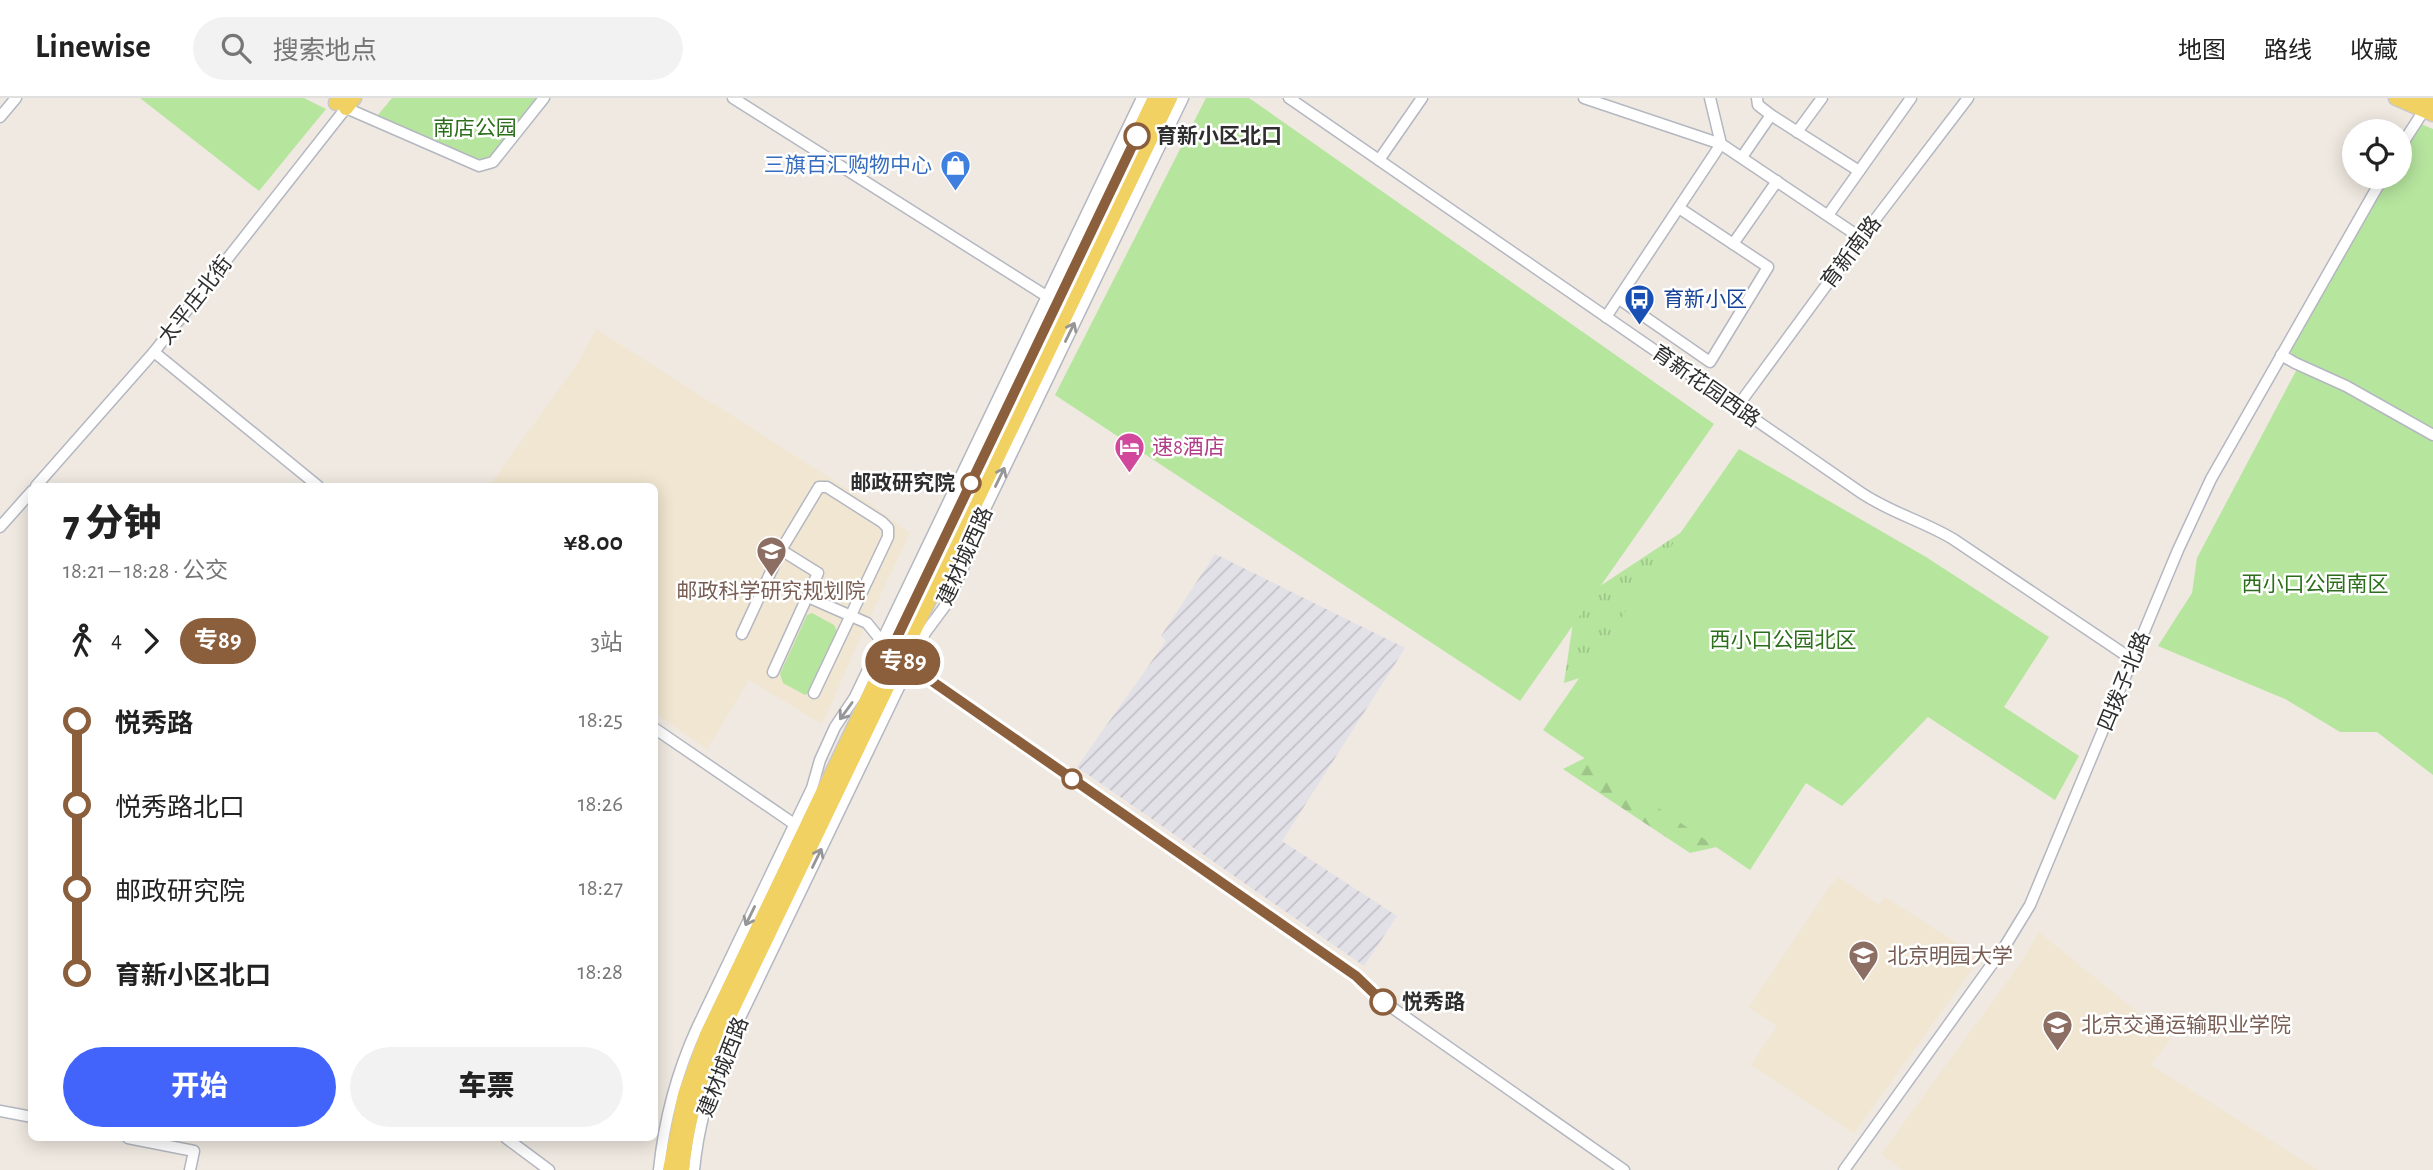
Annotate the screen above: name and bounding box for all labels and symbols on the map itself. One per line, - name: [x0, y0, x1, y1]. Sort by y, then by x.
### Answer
- park label: 南店公园: [433, 117, 517, 139]
- marker: 育新小区北口: [1124, 123, 1150, 149]
- place label: 育新小区北口: [1156, 124, 1282, 147]
- shop icon: 三旗百汇购物中心: [938, 148, 972, 192]
- place label: 三旗百汇购物中心: [764, 154, 932, 176]
- street label: 育新南路: [1817, 212, 1885, 292]
- street label: 太平庄北街: [154, 252, 236, 348]
- bus stop icon: 育新小区: [1623, 282, 1657, 326]
- place label: 育新小区: [1663, 288, 1747, 310]
- one-way arrow: [1064, 322, 1078, 343]
- street label: 育新花园西路: [1648, 341, 1764, 431]
- hotel icon: 速8酒店: [1112, 430, 1146, 474]
- place label: 速8酒店: [1152, 436, 1225, 458]
- one-way arrow: [994, 467, 1008, 488]
- place label: 邮政研究院: [850, 471, 955, 494]
- marker: 邮政研究院: [961, 473, 981, 493]
- street label: 建材城西路: [934, 504, 996, 608]
- school or university icon: 邮政科学研究规划院: [754, 534, 788, 578]
- park label: 西小口公园南区: [2242, 573, 2389, 595]
- place label: 邮政科学研究规划院: [677, 580, 866, 602]
- street label: 四拨子北路: [2094, 628, 2154, 734]
- park label: 西小口公园北区: [1710, 629, 1857, 651]
- line badge: 专89: [863, 639, 943, 685]
- one-way arrow: [839, 701, 854, 720]
- unlabelled marker: [1062, 769, 1082, 789]
- one-way arrow: [811, 848, 824, 869]
- one-way arrow: [743, 905, 756, 926]
- school or university icon: 北京明园大学: [1847, 939, 1881, 983]
- place label: 北京明园大学: [1887, 945, 2013, 967]
- marker: 悦秀路: [1370, 989, 1396, 1015]
- place label: 悦秀路: [1402, 991, 1465, 1013]
- school or university icon: 北京交通运输职业学院: [2041, 1008, 2075, 1052]
- street label: 建材城西路: [694, 1014, 752, 1120]
- place label: 北京交通运输职业学院: [2081, 1014, 2291, 1036]

